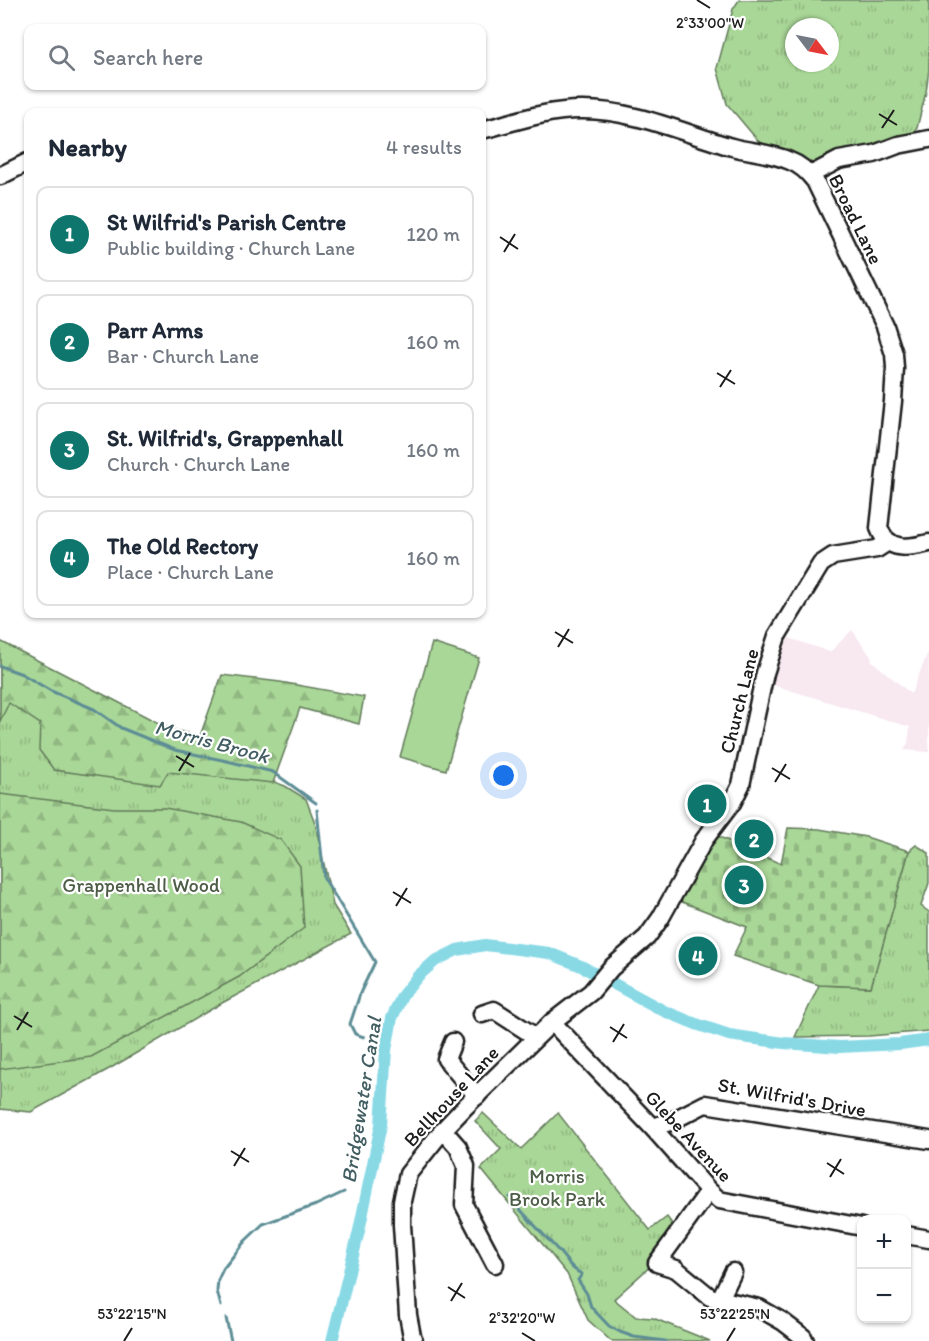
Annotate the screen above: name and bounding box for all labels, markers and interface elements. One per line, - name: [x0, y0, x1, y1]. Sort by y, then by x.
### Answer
- text: 2°33'00"W: [676, 14, 744, 32]
- north arrow: [785, 18, 839, 72]
- search box: [24, 24, 486, 90]
- icon: search: [45, 41, 78, 74]
- text: Search here: [93, 44, 203, 71]
- text: Nearby: [48, 131, 127, 163]
- text: 4 results: [386, 135, 462, 159]
- street label: Broad Lane: [824, 170, 888, 268]
- text: St Wilfrid's Parish Centre: [107, 209, 346, 236]
- text: 1: [65, 222, 74, 246]
- text: 120 m: [407, 222, 460, 246]
- text: Public building · Church Lane: [107, 236, 355, 260]
- text: Parr Arms: [107, 317, 203, 344]
- text: 2: [64, 330, 75, 354]
- text: 160 m: [407, 330, 460, 354]
- text: Bar · Church Lane: [107, 344, 259, 368]
- text: St. Wilfrid's, Grappenhall: [107, 425, 343, 452]
- text: 3: [64, 438, 75, 462]
- text: 160 m: [407, 438, 460, 462]
- text: Church · Church Lane: [107, 452, 290, 476]
- text: The Old Rectory: [107, 533, 258, 560]
- text: 4: [63, 546, 76, 570]
- text: 160 m: [407, 546, 460, 570]
- text: Place · Church Lane: [107, 560, 274, 584]
- street label: Church Lane: [714, 646, 764, 756]
- water label: Morris Brook: [152, 714, 273, 769]
- your location: [489, 761, 518, 790]
- pin: 1: [688, 782, 726, 826]
- pin: 2: [734, 816, 774, 862]
- pin: 3: [724, 862, 764, 908]
- park label: Grappenhall Wood: [62, 873, 220, 897]
- pin: 4: [678, 934, 718, 978]
- water label: Bridgewater Canal: [336, 1013, 387, 1185]
- street label: Bellhouse Lane: [398, 1041, 504, 1151]
- street label: St. Wilfrid's Drive: [716, 1072, 868, 1122]
- street label: Glebe Avenue: [640, 1085, 738, 1187]
- park label: Morris Brook Park: [509, 1164, 606, 1211]
- map controls: [857, 1215, 911, 1323]
- button: +: [857, 1215, 911, 1269]
- button: −: [857, 1269, 911, 1323]
- text: 53°22'15"N: [97, 1305, 167, 1323]
- text: 53°22'25"N: [700, 1305, 770, 1323]
- text: 2°32'20"W: [489, 1309, 555, 1327]

